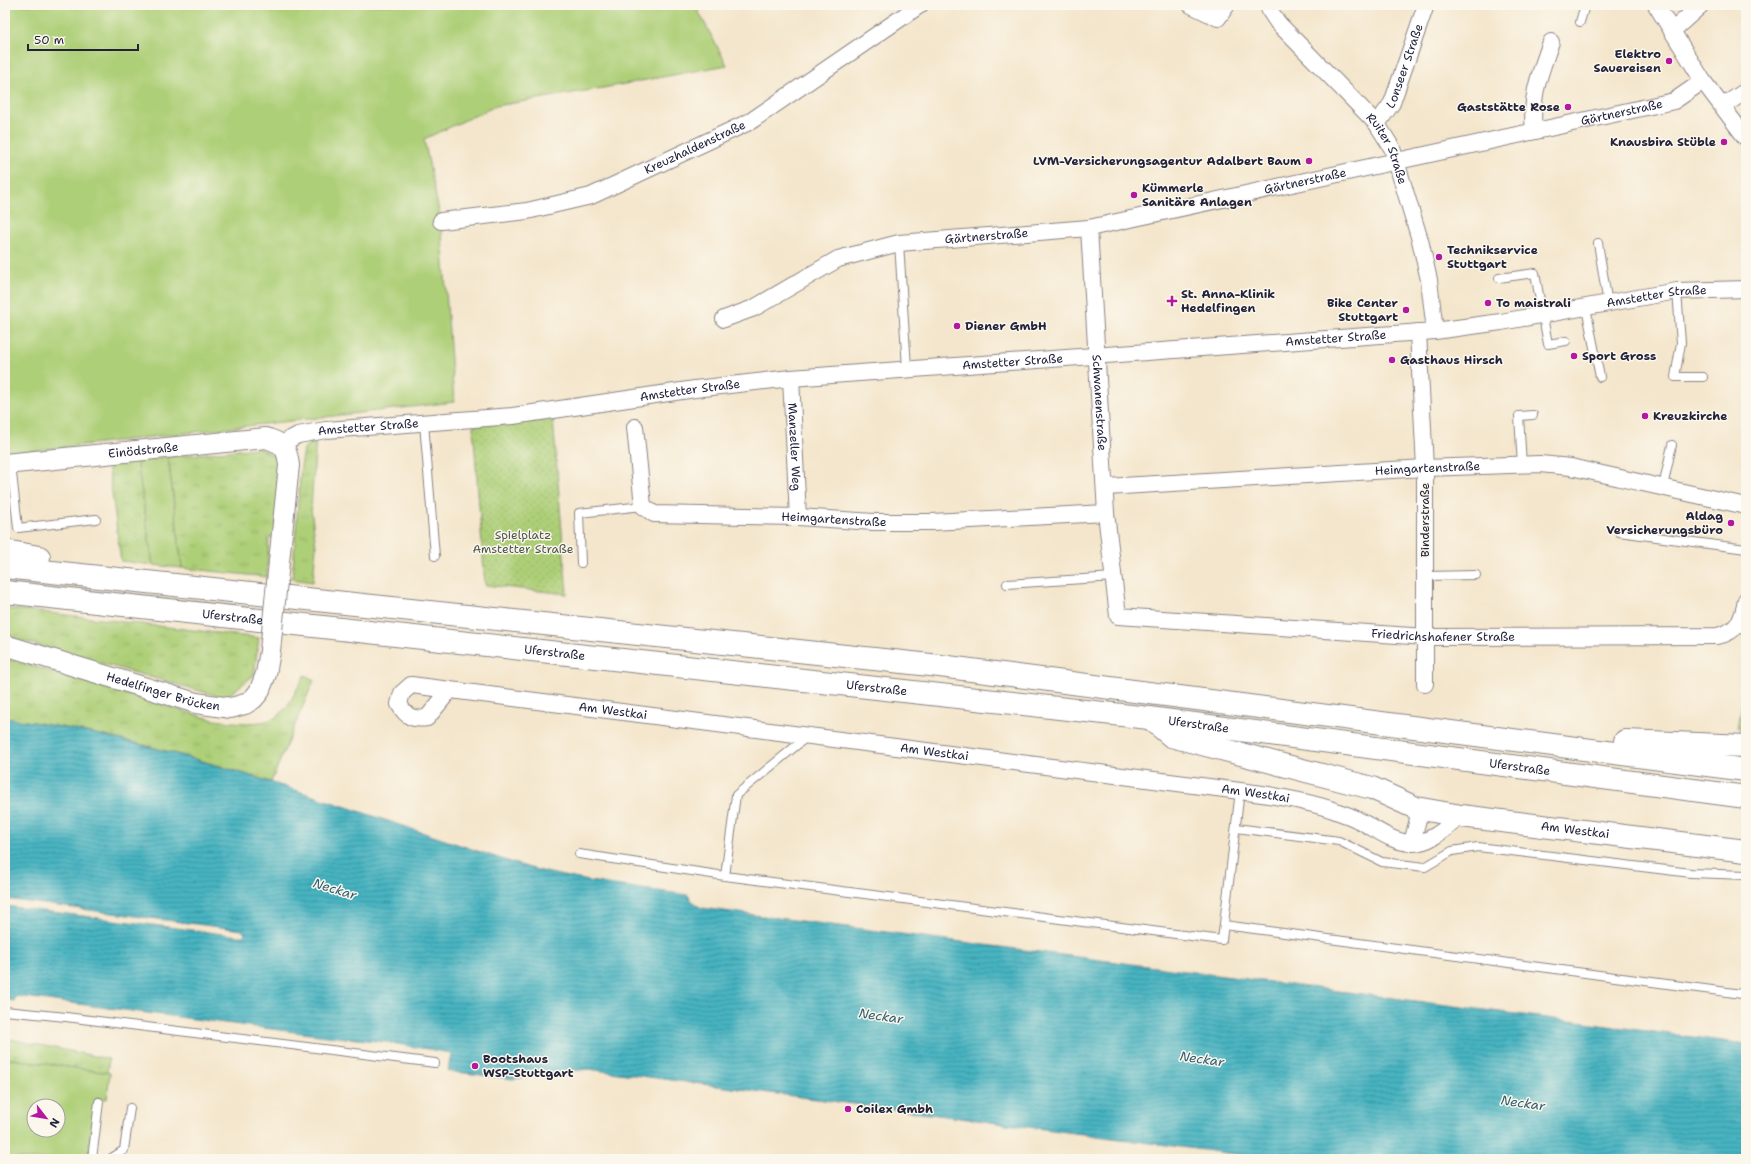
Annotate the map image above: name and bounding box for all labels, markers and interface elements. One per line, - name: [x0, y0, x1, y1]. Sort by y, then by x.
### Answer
- street label: Lonseer Straße: [1383, 21, 1427, 112]
- scale bar: [28, 26, 138, 52]
- text: 50 m: [34, 32, 64, 48]
- place label: Elektro Sauereisen: [1594, 46, 1661, 76]
- marker: Elektro Sauereisen: [1664, 56, 1674, 66]
- street label: Gärtnerstraße: [1579, 96, 1664, 129]
- place label: Gaststätte Rose: [1457, 99, 1560, 115]
- marker: Gaststätte Rose: [1563, 102, 1573, 112]
- street label: Ruiter Straße: [1363, 110, 1411, 186]
- street label: Kreuzhaldenstraße: [642, 117, 748, 178]
- place label: Knausbira Stüble: [1610, 134, 1716, 150]
- marker: Knausbira Stüble: [1719, 137, 1729, 147]
- place label: LVM-Versicherungsagentur Adalbert Baum: [1033, 153, 1301, 169]
- marker: LVM-Versicherungsagentur Adalbert Baum: [1304, 156, 1314, 166]
- street label: Gärtnerstraße: [1263, 164, 1348, 198]
- place label: Kümmerle Sanitäre Anlagen: [1142, 180, 1252, 210]
- marker: Kümmerle Sanitäre Anlagen: [1129, 190, 1139, 200]
- street label: Gärtnerstraße: [944, 225, 1029, 247]
- place label: Technikservice Stuttgart: [1447, 242, 1538, 272]
- marker: Technikservice Stuttgart: [1434, 252, 1444, 262]
- street label: Amstetter Straße: [1605, 282, 1707, 311]
- place label: St. Anna-Klinik Hedelfingen: [1181, 286, 1275, 316]
- marker: St. Anna-Klinik Hedelfingen: [1166, 295, 1178, 307]
- place label: Bike Center Stuttgart: [1327, 295, 1399, 325]
- place label: To maistrali: [1496, 295, 1571, 311]
- marker: To maistrali: [1483, 298, 1493, 308]
- marker: Bike Center Stuttgart: [1401, 305, 1411, 315]
- place label: Diener GmbH: [965, 318, 1047, 334]
- marker: Diener GmbH: [952, 321, 962, 331]
- street label: Amstetter Straße: [1285, 327, 1387, 350]
- place label: Sport Gross: [1582, 348, 1656, 364]
- street label: Amstetter Straße: [962, 350, 1064, 373]
- marker: Sport Gross: [1569, 351, 1579, 361]
- place label: Gasthaus Hirsch: [1400, 352, 1503, 368]
- street label: Schwanenstraße: [1089, 354, 1110, 451]
- marker: Gasthaus Hirsch: [1387, 355, 1397, 365]
- street label: Amstetter Straße: [639, 376, 741, 405]
- street label: Manzeller Weg: [784, 402, 805, 491]
- place label: Kreuzkirche: [1653, 408, 1727, 424]
- marker: Kreuzkirche: [1640, 411, 1650, 421]
- street label: Amstetter Straße: [316, 415, 419, 439]
- street label: Einödstraße: [107, 439, 179, 462]
- street label: Heimgartenstraße: [1374, 458, 1481, 479]
- street label: Binderstraße: [1417, 482, 1433, 557]
- place label: Aldag Versicherungsbüro: [1606, 508, 1723, 538]
- street label: Heimgartenstraße: [781, 509, 887, 530]
- marker: Aldag Versicherungsbüro: [1726, 518, 1736, 528]
- park label: Spielplatz Amstetter Straße: [472, 527, 574, 557]
- street label: Uferstraße: [201, 606, 264, 628]
- street label: Friedrichshafener Straße: [1371, 625, 1515, 645]
- street label: Uferstraße: [523, 641, 586, 664]
- street label: Hedelfinger Brücken: [104, 668, 221, 714]
- street label: Uferstraße: [845, 677, 908, 699]
- street label: Am Westkai: [578, 699, 648, 723]
- street label: Uferstraße: [1167, 713, 1230, 737]
- street label: Am Westkai: [899, 740, 970, 764]
- street label: Uferstraße: [1488, 755, 1552, 779]
- street label: Am Westkai: [1221, 781, 1291, 806]
- street label: Am Westkai: [1540, 818, 1610, 842]
- water label: Neckar: [311, 874, 360, 904]
- water label: Neckar: [858, 1004, 905, 1028]
- water label: Neckar: [1179, 1047, 1226, 1071]
- place label: Bootshaus WSP-Stuttgart: [483, 1051, 574, 1081]
- marker: Bootshaus WSP-Stuttgart: [470, 1061, 480, 1071]
- water label: Neckar: [1500, 1091, 1547, 1115]
- north arrow: [26, 1098, 66, 1138]
- place label: Coilex Gmbh: [856, 1101, 933, 1117]
- marker: Coilex Gmbh: [843, 1104, 853, 1114]
- text: N: [45, 1115, 63, 1131]

